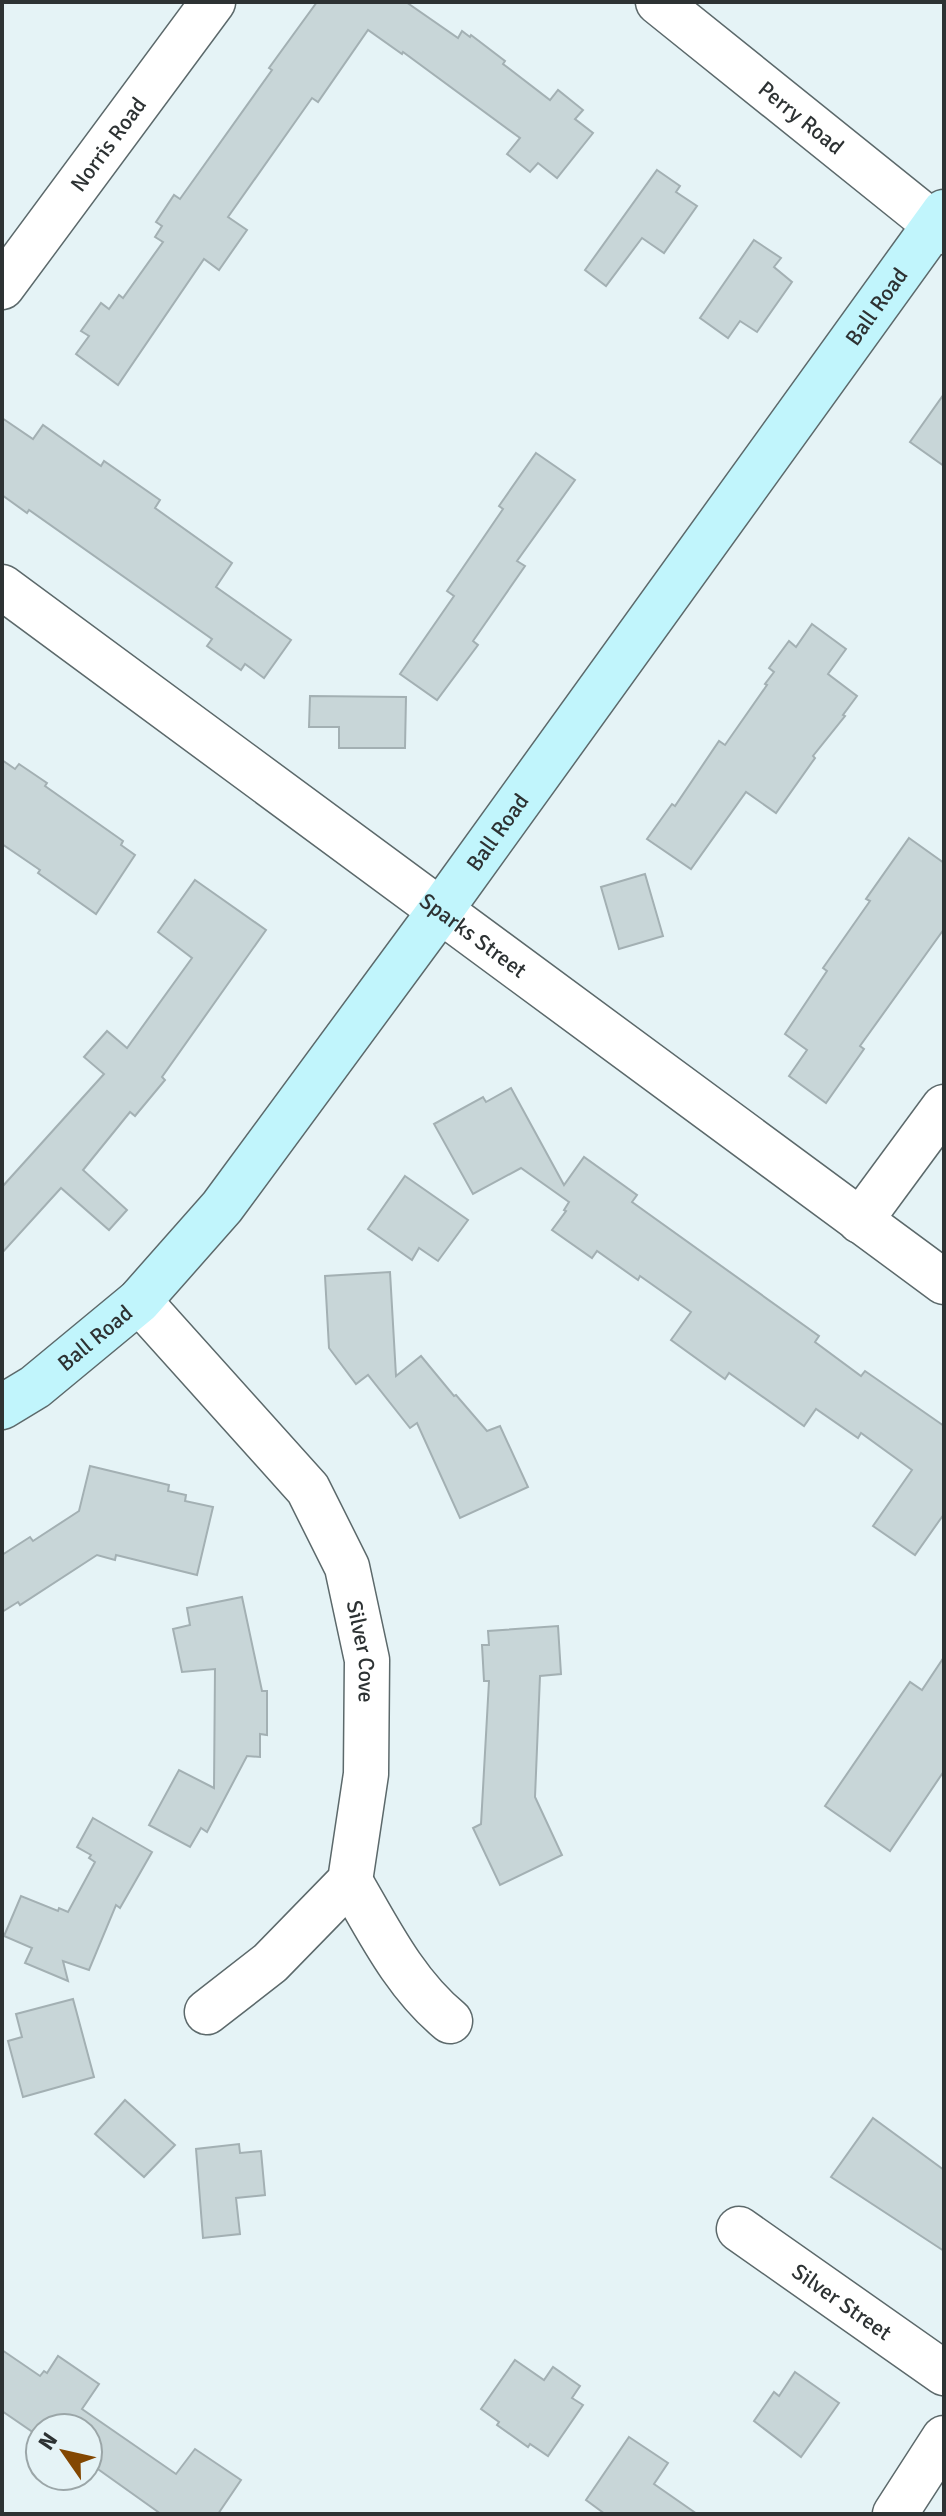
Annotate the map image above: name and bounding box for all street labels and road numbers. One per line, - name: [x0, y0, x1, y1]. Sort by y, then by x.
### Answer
- street label: Perry Road: [753, 75, 850, 160]
- street label: Norris Road: [64, 91, 152, 196]
- street label: Ball Road: [839, 262, 913, 350]
- street label: Ball Road: [460, 788, 534, 876]
- street label: Sparks Street: [415, 887, 533, 983]
- street label: Ball Road: [52, 1299, 138, 1376]
- street label: Silver Cove: [341, 1598, 381, 1703]
- street label: Silver Street: [787, 2257, 897, 2346]

